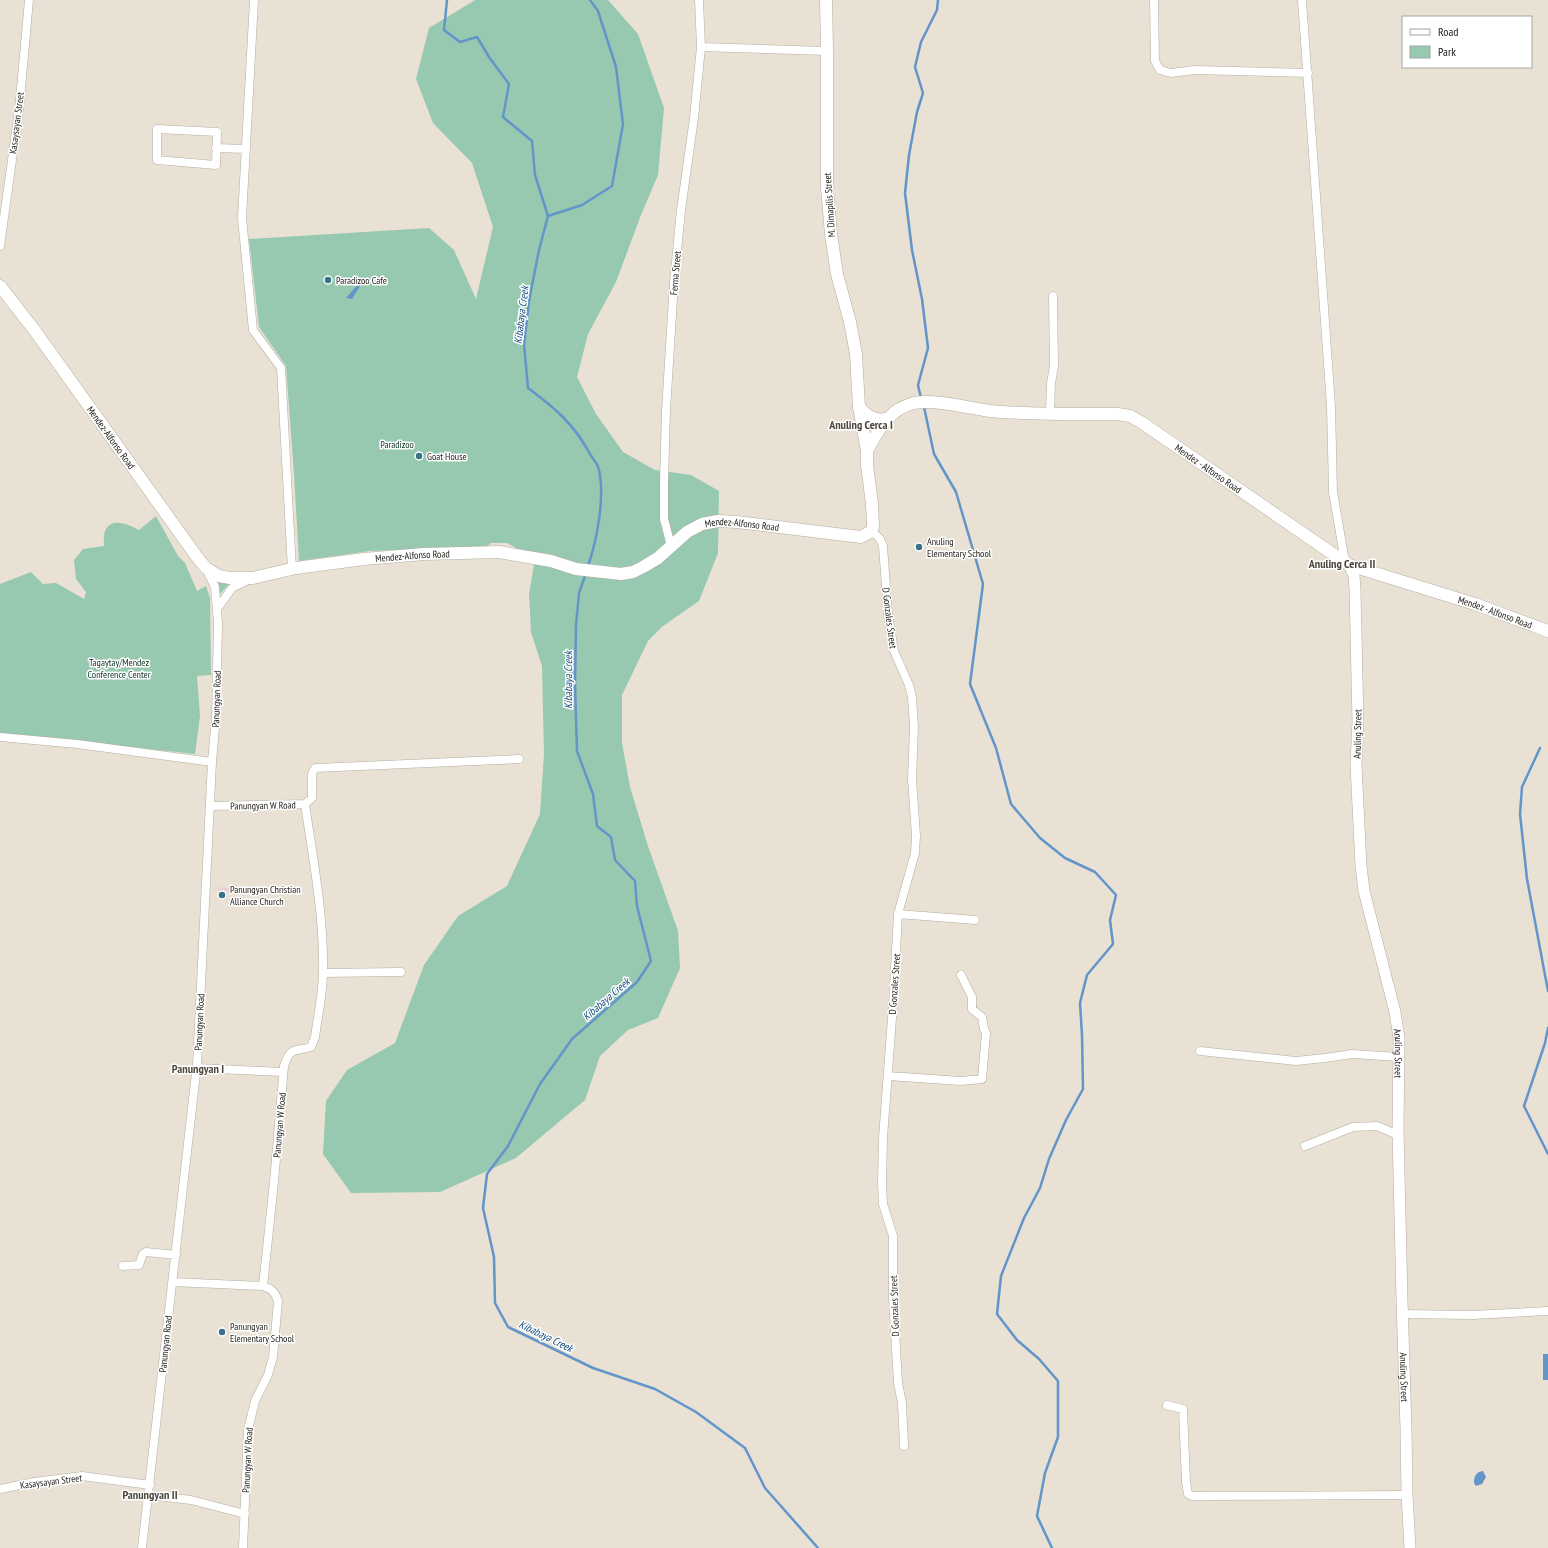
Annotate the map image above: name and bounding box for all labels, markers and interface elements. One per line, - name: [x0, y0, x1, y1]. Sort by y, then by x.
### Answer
- legend: [1402, 16, 1532, 68]
- text: Road: [1438, 24, 1458, 39]
- text: Park: [1438, 44, 1456, 59]
- street label: Kasaysayan Street: [6, 91, 27, 155]
- street label: M. Dimapilis Street: [821, 172, 838, 238]
- street label: Ferma Street: [667, 250, 684, 296]
- place label: Paradizoo Cafe: [336, 274, 387, 287]
- marker: Paradizoo Cafe: [323, 275, 333, 285]
- water label: Kibabaya Creek: [511, 284, 532, 345]
- street label: Mendez-Alfonso Road: [84, 404, 138, 472]
- district label: Anuling Cerca I: [828, 417, 893, 432]
- park label: Paradizoo: [380, 438, 414, 451]
- street label: Mendez - Alfonso Road: [1172, 441, 1244, 496]
- place label: Goat House: [427, 450, 467, 463]
- marker: Goat House: [414, 451, 424, 461]
- street label: Mendez-Alfonso Road: [704, 515, 780, 534]
- place label: Anuling Elementary School: [927, 535, 992, 560]
- marker: Anuling Elementary School: [914, 542, 924, 552]
- street label: Mendez-Alfonso Road: [375, 547, 450, 565]
- district label: Anuling Cerca II: [1308, 556, 1375, 571]
- street label: D Gonzales Street: [879, 587, 900, 650]
- street label: Mendez - Alfonso Road: [1456, 593, 1534, 632]
- water label: Kibabaya Creek: [561, 649, 575, 709]
- park label: Tagaytay/Mendez Conference Center: [88, 656, 151, 681]
- street label: Panungyan Road: [209, 670, 224, 728]
- street label: Anuling Street: [1351, 709, 1364, 759]
- street label: Panungyan W Road: [230, 798, 296, 813]
- place label: Panungyan Christian Alliance Church: [230, 883, 301, 908]
- marker: Panungyan Christian Alliance Church: [217, 890, 227, 900]
- street label: D Gonzales Street: [886, 953, 903, 1015]
- water label: Kibabaya Creek: [579, 973, 634, 1023]
- street label: Panungyan Road: [192, 993, 207, 1051]
- street label: Anuling Street: [1391, 1028, 1405, 1078]
- district label: Panungyan I: [172, 1061, 224, 1076]
- street label: Panungyan W Road: [270, 1092, 289, 1158]
- street label: D Gonzales Street: [887, 1275, 902, 1337]
- street label: Panungyan Road: [156, 1315, 175, 1373]
- water label: Kibabaya Creek: [517, 1317, 577, 1356]
- place label: Panungyan Elementary School: [230, 1320, 295, 1345]
- marker: Panungyan Elementary School: [217, 1327, 227, 1337]
- street label: Anuling Street: [1397, 1352, 1411, 1402]
- street label: Panungyan W Road: [239, 1427, 256, 1493]
- street label: Kasaysayan Street: [19, 1471, 83, 1492]
- district label: Panungyan II: [122, 1487, 178, 1502]

